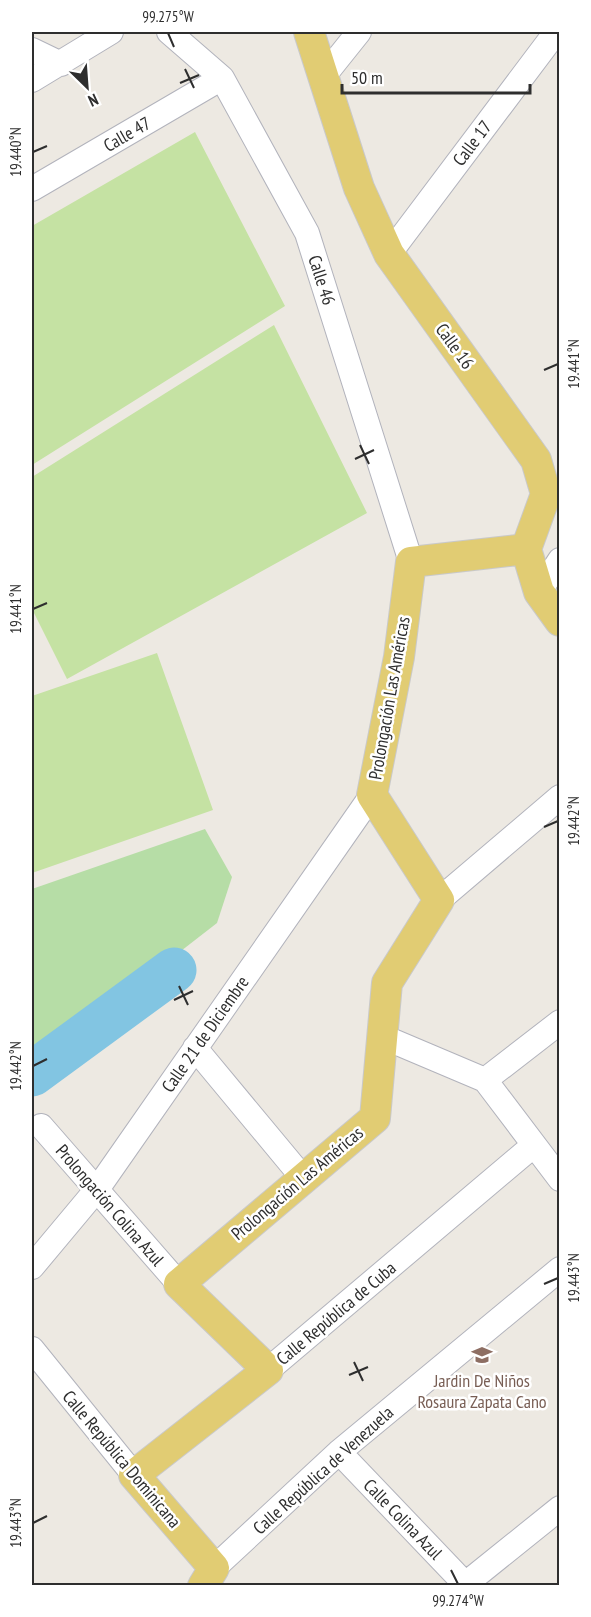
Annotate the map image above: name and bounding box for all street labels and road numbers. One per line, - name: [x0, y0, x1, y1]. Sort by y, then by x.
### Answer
- street label: Calle 47: [99, 111, 155, 157]
- street label: Calle 17: [447, 116, 497, 170]
- street label: Calle 46: [303, 252, 341, 308]
- street label: Calle 16: [431, 319, 479, 373]
- street label: Prolongación Las Américas: [363, 615, 415, 781]
- street label: Calle 21 de Diciembre: [156, 971, 254, 1097]
- street label: Prolongación Las Américas: [226, 1121, 368, 1245]
- street label: Prolongación Colina Azul: [51, 1139, 170, 1271]
- street label: Calle República de Cuba: [272, 1256, 400, 1370]
- street label: Calle República Dominicana: [58, 1386, 186, 1532]
- street label: Calle República de Venezuela: [248, 1401, 398, 1539]
- street label: Calle Colina Azul: [359, 1474, 448, 1565]

